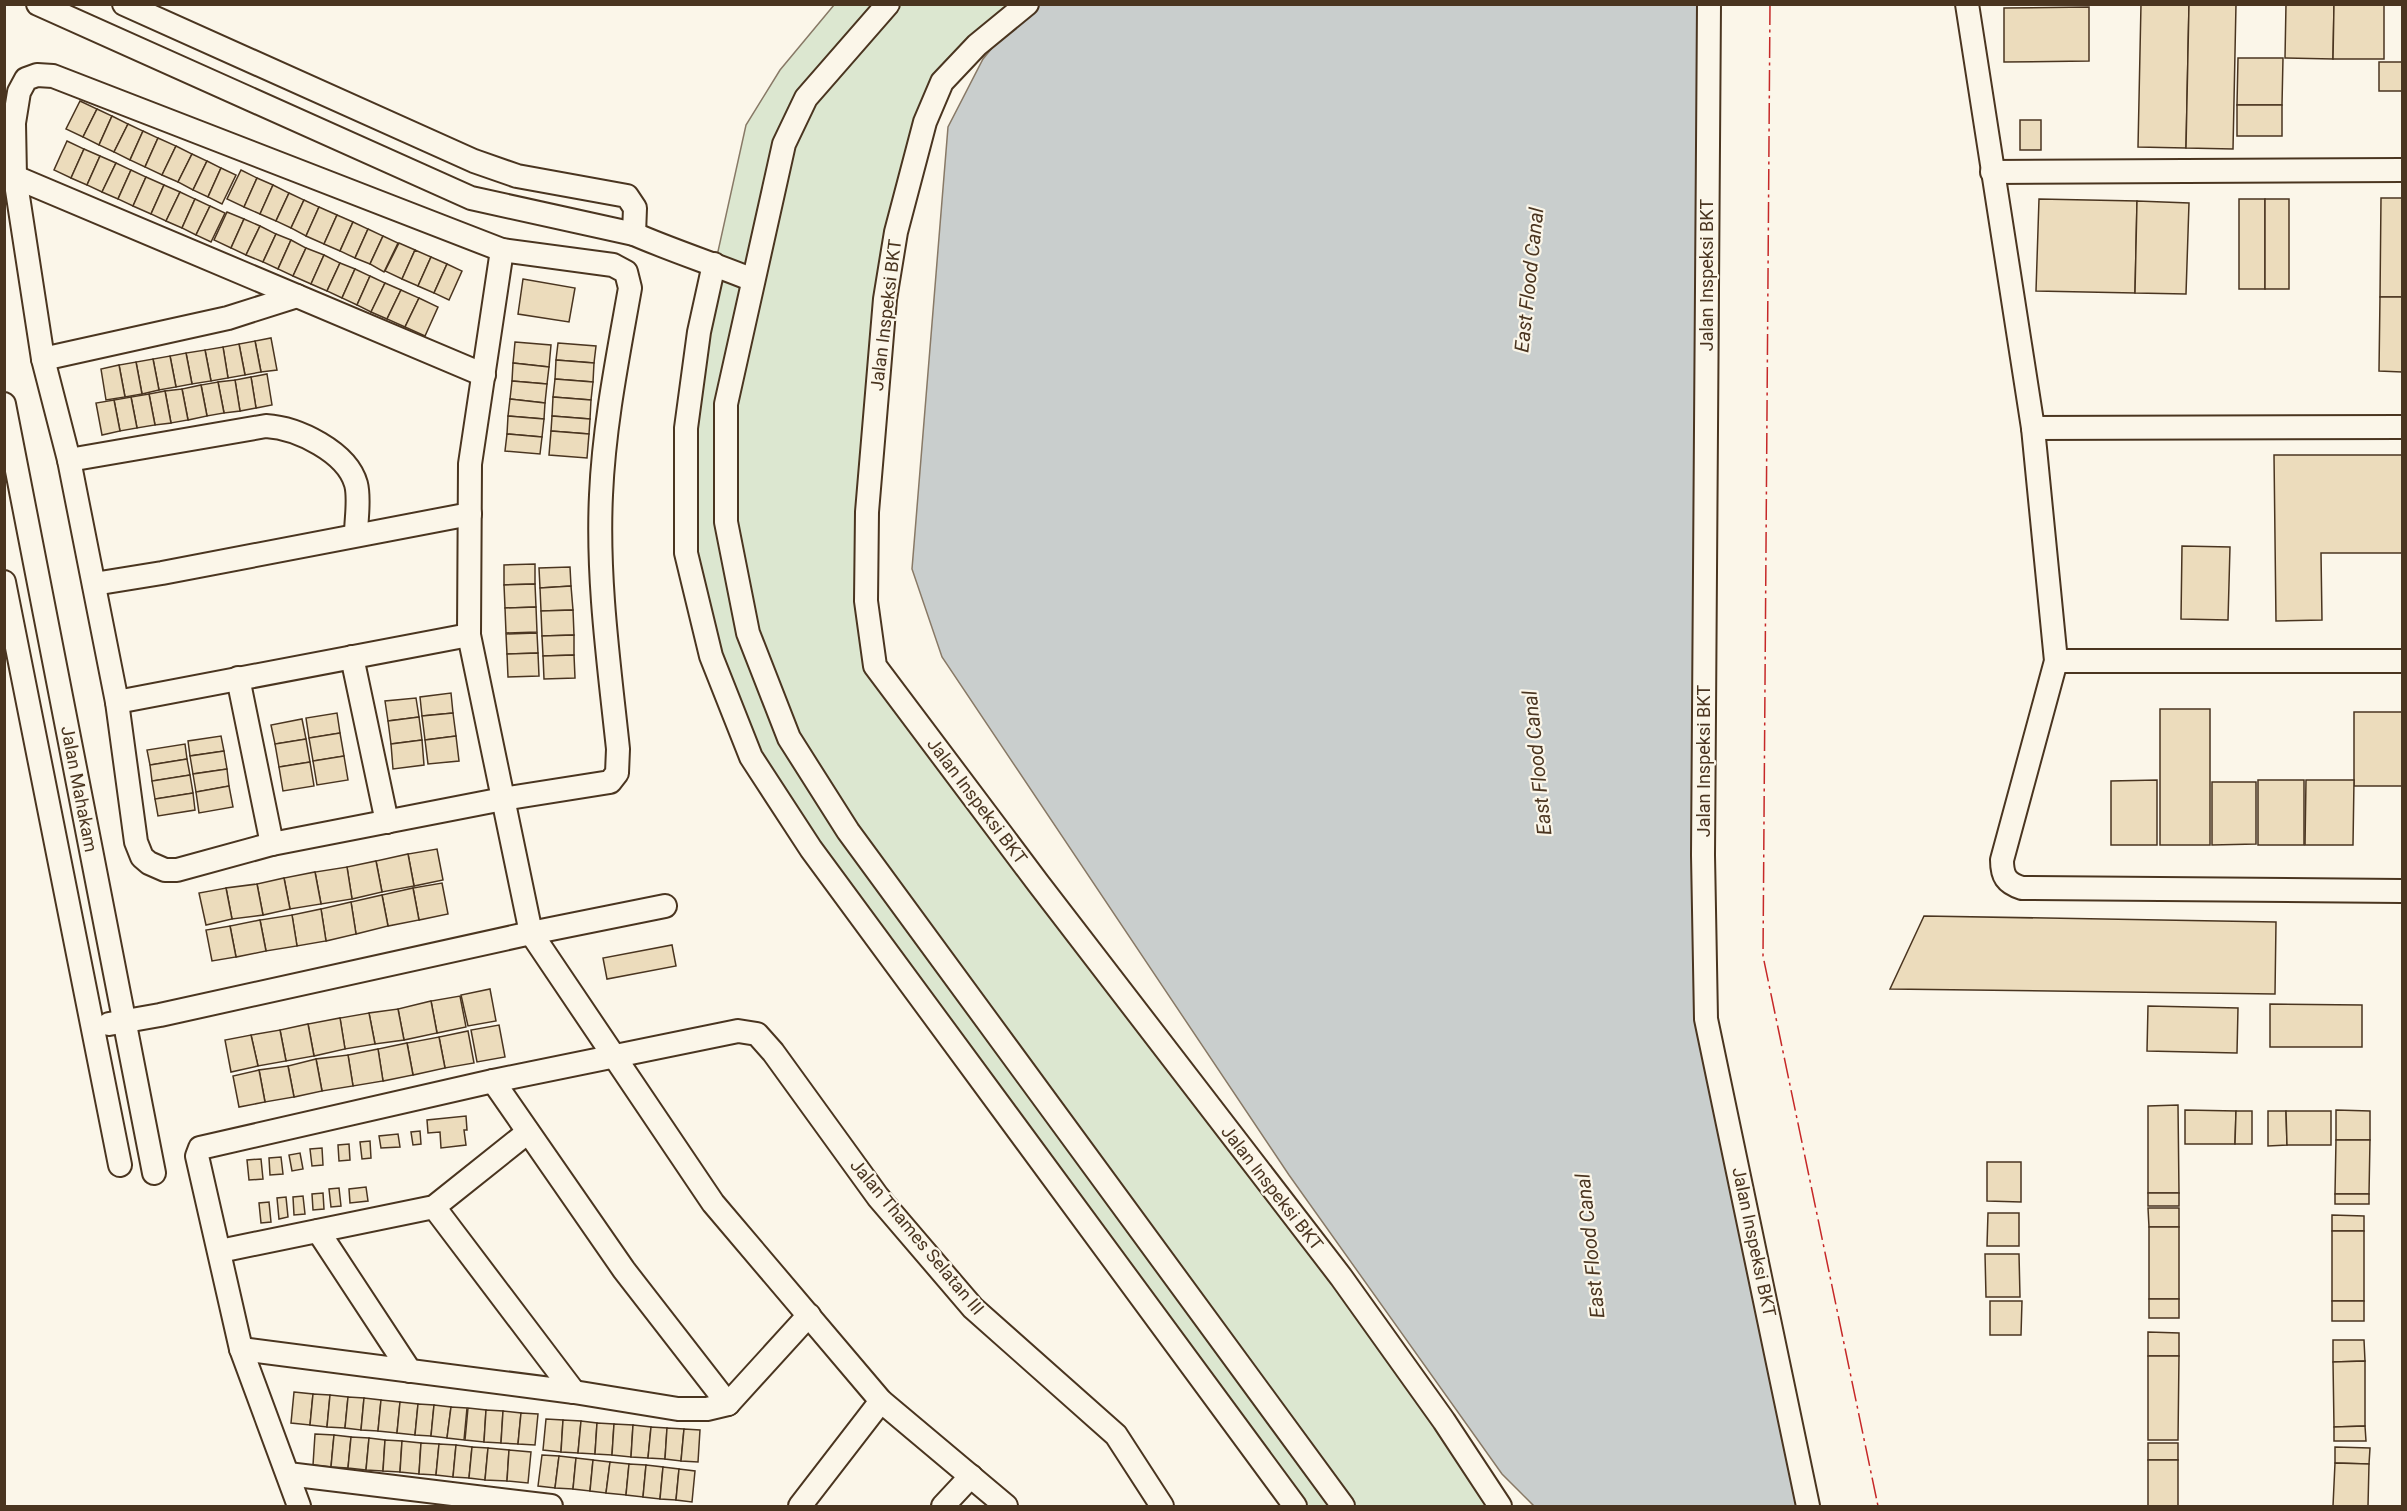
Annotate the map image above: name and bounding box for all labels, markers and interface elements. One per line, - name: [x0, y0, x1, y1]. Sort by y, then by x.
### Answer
- street label: Jalan Inspeksi BKT: [1696, 198, 1717, 351]
- water label: East Flood Canal: [1509, 206, 1549, 354]
- street label: Jalan Inspeksi BKT: [866, 238, 905, 392]
- street label: Jalan Inspeksi BKT: [1693, 684, 1714, 837]
- water label: East Flood Canal: [1517, 689, 1557, 837]
- street label: Jalan Mahakam: [57, 724, 102, 854]
- street label: Jalan Inspeksi BKT: [923, 733, 1032, 868]
- street label: Jalan Inspeksi BKT: [1217, 1121, 1328, 1254]
- street label: Jalan Thames Selatan III: [846, 1155, 989, 1319]
- street label: Jalan Inspeksi BKT: [1728, 1165, 1781, 1319]
- water label: East Flood Canal: [1570, 1172, 1610, 1320]

